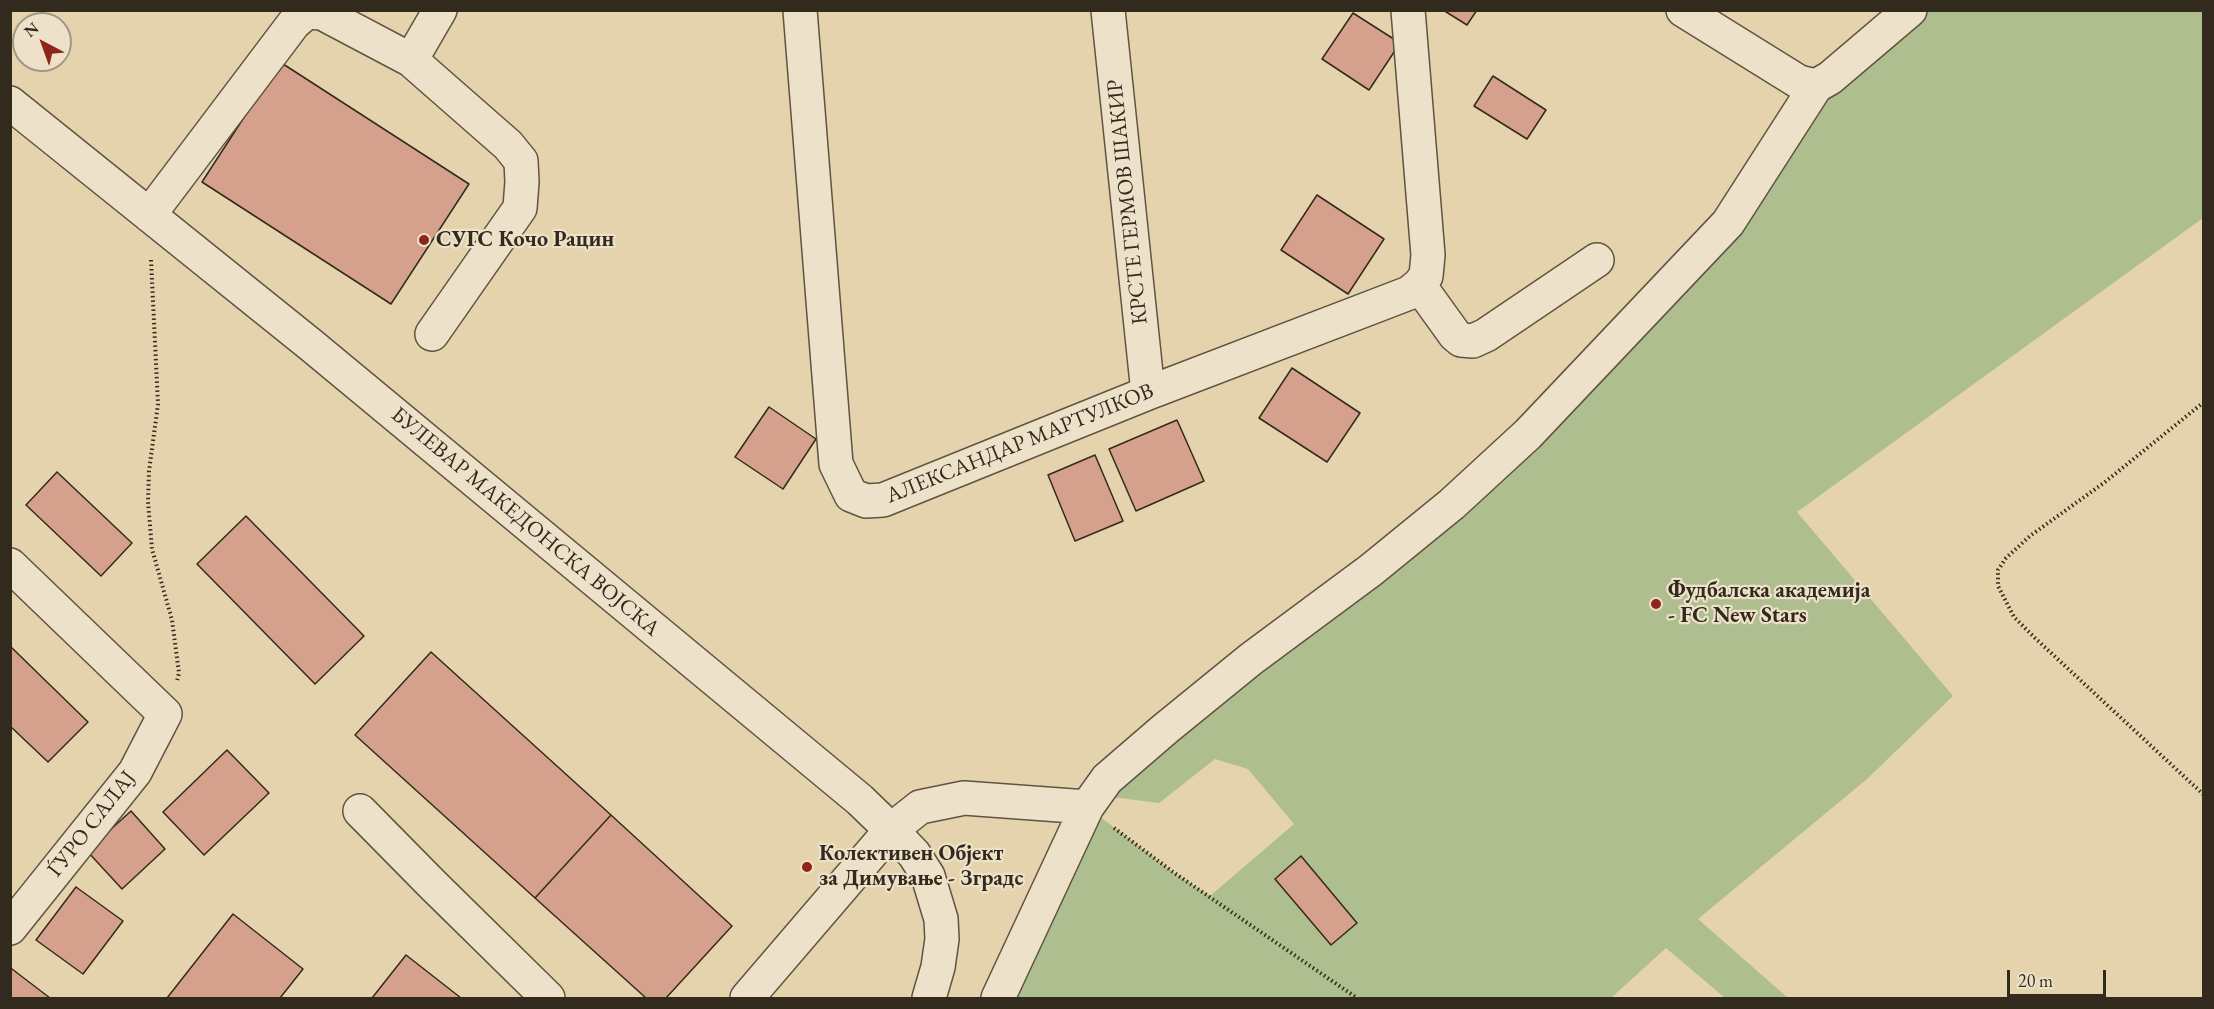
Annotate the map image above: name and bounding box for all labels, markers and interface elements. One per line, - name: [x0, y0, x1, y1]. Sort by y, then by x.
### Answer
- north arrow: [12, 12, 72, 72]
- text: N: [19, 17, 43, 42]
- street label: КРСТЕ ГЕРМОВ ШАКИР: [1102, 78, 1154, 326]
- place label: СУГС Кочо Рацин: [436, 227, 614, 253]
- marker: СУГС Кочо Рацин: [417, 233, 431, 247]
- street label: АЛЕКСАНДАР МАРТУЛКОВ: [882, 378, 1158, 510]
- street label: БУЛЕВАР МАКЕДОНСКА ВОЈСКА: [385, 402, 665, 642]
- place label: Фудбалска академија - FC New Stars: [1668, 578, 1870, 630]
- marker: Фудбалска академија - FC New Stars: [1649, 597, 1663, 611]
- street label: ЃУРО САЛАЈ: [42, 765, 142, 883]
- place label: Колективен Објект за Димување - Зградс: [819, 841, 1024, 892]
- marker: Колективен Објект за Димување - Зградс: [800, 860, 814, 874]
- scale bar: [2010, 958, 2109, 996]
- text: 20 m: [2018, 969, 2053, 992]

